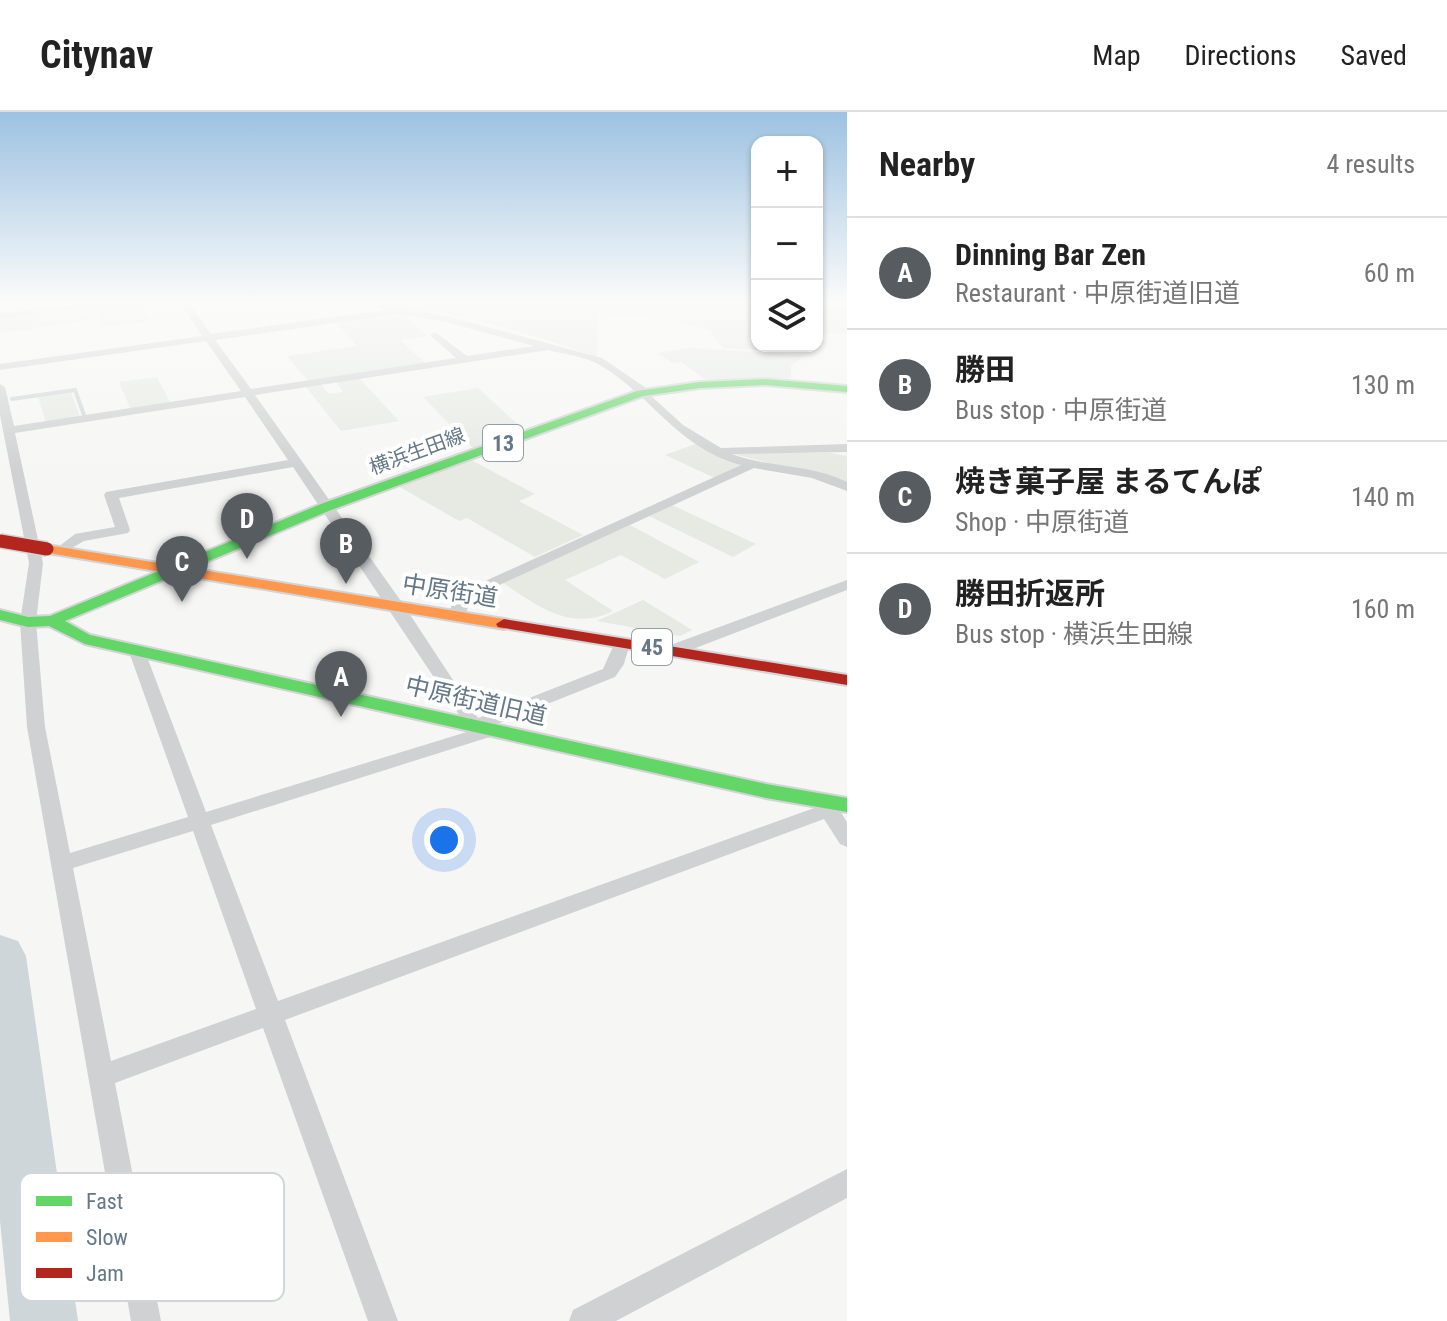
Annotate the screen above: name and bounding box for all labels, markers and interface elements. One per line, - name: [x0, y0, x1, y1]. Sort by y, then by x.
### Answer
- text: Citynav: [40, 33, 153, 77]
- text: Map: [1092, 39, 1141, 72]
- text: Directions: [1185, 39, 1296, 72]
- text: Saved: [1340, 39, 1407, 72]
- map controls: [751, 136, 823, 352]
- button: +: [751, 136, 823, 208]
- text: Nearby: [879, 144, 975, 184]
- text: 4 results: [1326, 149, 1415, 179]
- button: −: [751, 208, 823, 280]
- text: Dinning Bar Zen: [955, 237, 1146, 272]
- text: A: [897, 258, 913, 288]
- text: 60 m: [1364, 258, 1415, 288]
- text: Restaurant · 中原街道旧道: [955, 278, 1240, 308]
- button: layers: [751, 280, 823, 352]
- text: 勝田: [955, 352, 1015, 387]
- text: B: [898, 370, 912, 400]
- text: 130 m: [1351, 370, 1415, 400]
- text: Bus stop · 中原街道: [955, 395, 1167, 425]
- street label: 横浜生田線: [366, 423, 468, 479]
- road number: 13: [483, 425, 523, 461]
- text: 焼き菓子屋 まるてんぽ: [955, 464, 1262, 499]
- text: C: [898, 482, 912, 512]
- text: 140 m: [1351, 482, 1415, 512]
- pin: D: [221, 493, 273, 559]
- text: Shop · 中原街道: [955, 507, 1129, 537]
- pin: B: [320, 518, 372, 584]
- pin: C: [156, 536, 208, 602]
- street label: 中原街道: [400, 570, 500, 612]
- text: 勝田折返所: [955, 576, 1105, 611]
- text: D: [898, 594, 912, 624]
- text: 160 m: [1351, 594, 1415, 624]
- text: Bus stop · 横浜生田線: [955, 619, 1193, 649]
- road number: 45: [632, 629, 672, 665]
- pin: A: [315, 651, 367, 717]
- street label: 中原街道旧道: [403, 671, 549, 731]
- your location: [424, 820, 464, 860]
- legend: [20, 1173, 284, 1301]
- text: Fast: [86, 1189, 123, 1214]
- text: Slow: [86, 1225, 128, 1250]
- text: Jam: [86, 1261, 124, 1286]

